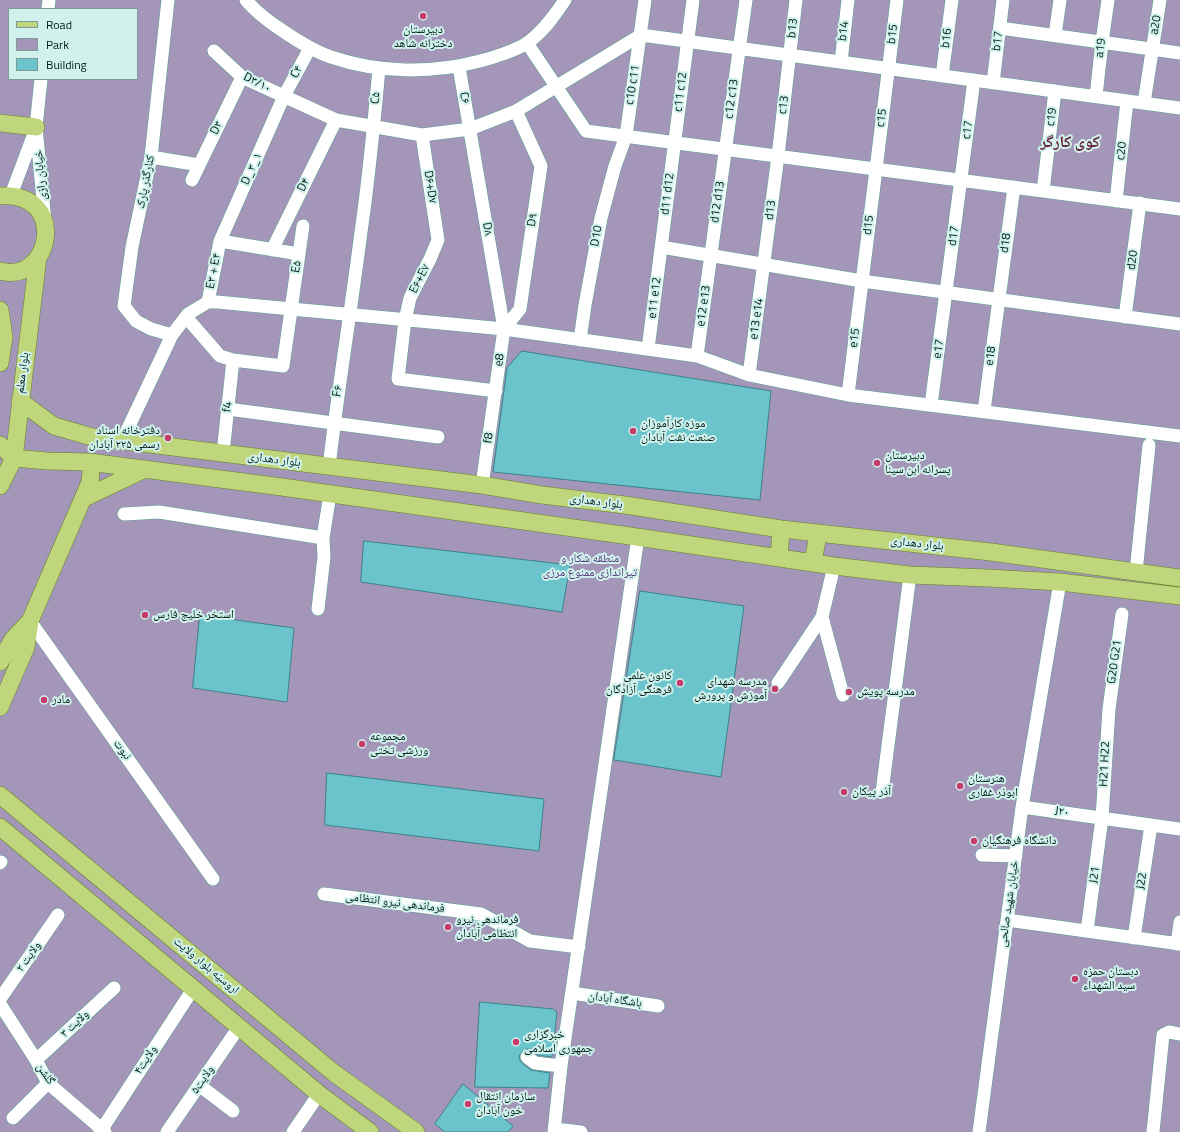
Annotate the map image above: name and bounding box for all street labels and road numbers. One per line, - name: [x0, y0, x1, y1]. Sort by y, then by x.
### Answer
- street label: a20: [1147, 14, 1165, 36]
- street label: b13: [785, 17, 801, 39]
- street label: b14: [836, 20, 852, 42]
- street label: b15: [885, 23, 901, 45]
- street label: b16: [939, 27, 955, 49]
- street label: b17: [990, 30, 1006, 52]
- street label: a19: [1093, 37, 1109, 59]
- street label: C۴: [288, 63, 306, 81]
- street label: c10 c11: [623, 64, 643, 106]
- street label: D۳/۱۰: [241, 70, 273, 96]
- street label: c11 c12: [671, 71, 691, 113]
- street label: c12 c13: [722, 78, 742, 120]
- street label: C۵: [368, 91, 384, 105]
- street label: C۶: [456, 91, 472, 105]
- street label: c13: [776, 95, 792, 115]
- street label: c19: [1044, 107, 1060, 127]
- street label: c15: [874, 108, 890, 128]
- street label: D۳: [208, 119, 226, 137]
- street label: c17: [960, 120, 976, 140]
- street label: c20: [1114, 141, 1130, 161]
- street label: خیابان رازی: [32, 149, 50, 201]
- street label: D_۳_۱: [239, 151, 265, 187]
- street label: کنارگذر پارک: [134, 154, 158, 210]
- street label: D۶+D۷: [420, 170, 440, 204]
- street label: d11 d12: [658, 172, 678, 216]
- street label: D۴: [295, 176, 313, 194]
- street label: d12 d13: [708, 180, 728, 224]
- street label: d13: [763, 199, 779, 221]
- street label: D۹: [525, 212, 541, 228]
- street label: d15: [861, 214, 877, 236]
- street label: D۸: [479, 221, 495, 237]
- street label: D10: [588, 224, 606, 248]
- street label: d17: [945, 225, 963, 247]
- street label: d18: [997, 232, 1015, 254]
- street label: d20: [1125, 249, 1141, 271]
- street label: E۳ + E۴: [203, 252, 225, 290]
- street label: E۵: [289, 260, 305, 274]
- street label: E۶+E۷: [407, 262, 433, 296]
- street label: e11 e12: [645, 276, 665, 320]
- street label: e12 e13: [694, 284, 714, 328]
- street label: e13 e14: [747, 297, 767, 341]
- street label: e15: [847, 327, 863, 349]
- street label: e17: [931, 338, 947, 360]
- street label: e18: [983, 345, 999, 367]
- street label: بلوار معلم: [13, 351, 33, 395]
- street label: e8: [492, 353, 508, 367]
- street label: F۶: [330, 384, 346, 398]
- street label: f4: [220, 401, 236, 413]
- street label: f8: [481, 432, 497, 444]
- street label: بلوار دهداری: [247, 450, 301, 470]
- street label: بلوار دهداری: [569, 492, 623, 512]
- street label: بلوار دهداری: [890, 534, 944, 554]
- street label: G20 G21: [1105, 639, 1125, 685]
- street label: نبوت: [110, 737, 134, 763]
- street label: H21 H22: [1097, 741, 1113, 787]
- street label: J۲۰: [1054, 804, 1070, 820]
- street label: خیابان شهید صالحی: [996, 860, 1022, 948]
- street label: J21: [1087, 866, 1103, 884]
- street label: J22: [1134, 872, 1150, 890]
- street label: فرماندهی نیرو انتظامی: [345, 890, 445, 916]
- street label: اروسیّه بلوار ولایت: [170, 934, 242, 998]
- street label: ولایت ۲: [13, 939, 45, 975]
- street label: باشگاه آبادان: [587, 989, 643, 1011]
- street label: ولایت ۳: [58, 1007, 92, 1041]
- street label: ولایت۴: [131, 1043, 161, 1077]
- street label: گلشن: [33, 1060, 57, 1088]
- street label: ولایت۵: [188, 1063, 218, 1097]

